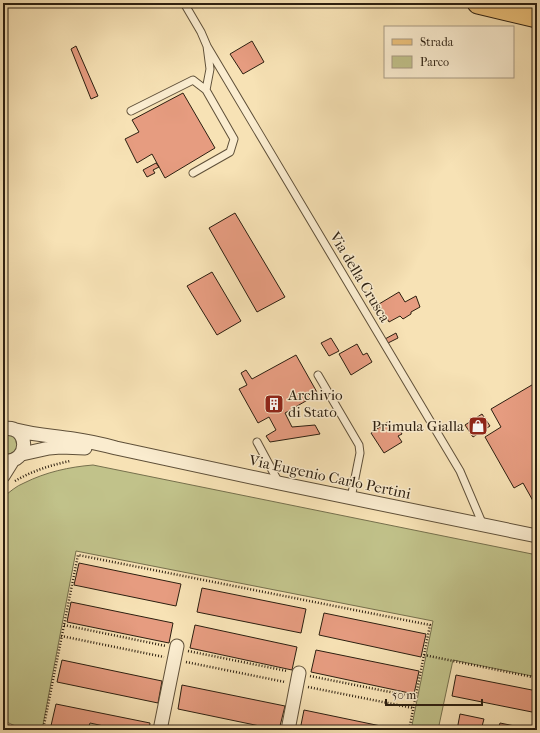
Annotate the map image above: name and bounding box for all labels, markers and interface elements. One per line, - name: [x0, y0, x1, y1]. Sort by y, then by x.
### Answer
- legend: [384, 26, 514, 78]
- text: Strada: [420, 35, 454, 49]
- text: Parco: [420, 55, 449, 69]
- street label: Via della Crusca: [325, 228, 395, 326]
- place label: Archivio di Stato: [287, 386, 343, 421]
- building icon: Archivio di Stato: [263, 393, 285, 415]
- shop icon: Primula Gialla: [467, 415, 489, 437]
- place label: Primula Gialla: [372, 417, 465, 435]
- street label: Via Eugenio Carlo Pertini: [246, 451, 413, 503]
- scale bar: [386, 681, 482, 707]
- text: 50 m: [392, 688, 416, 702]

